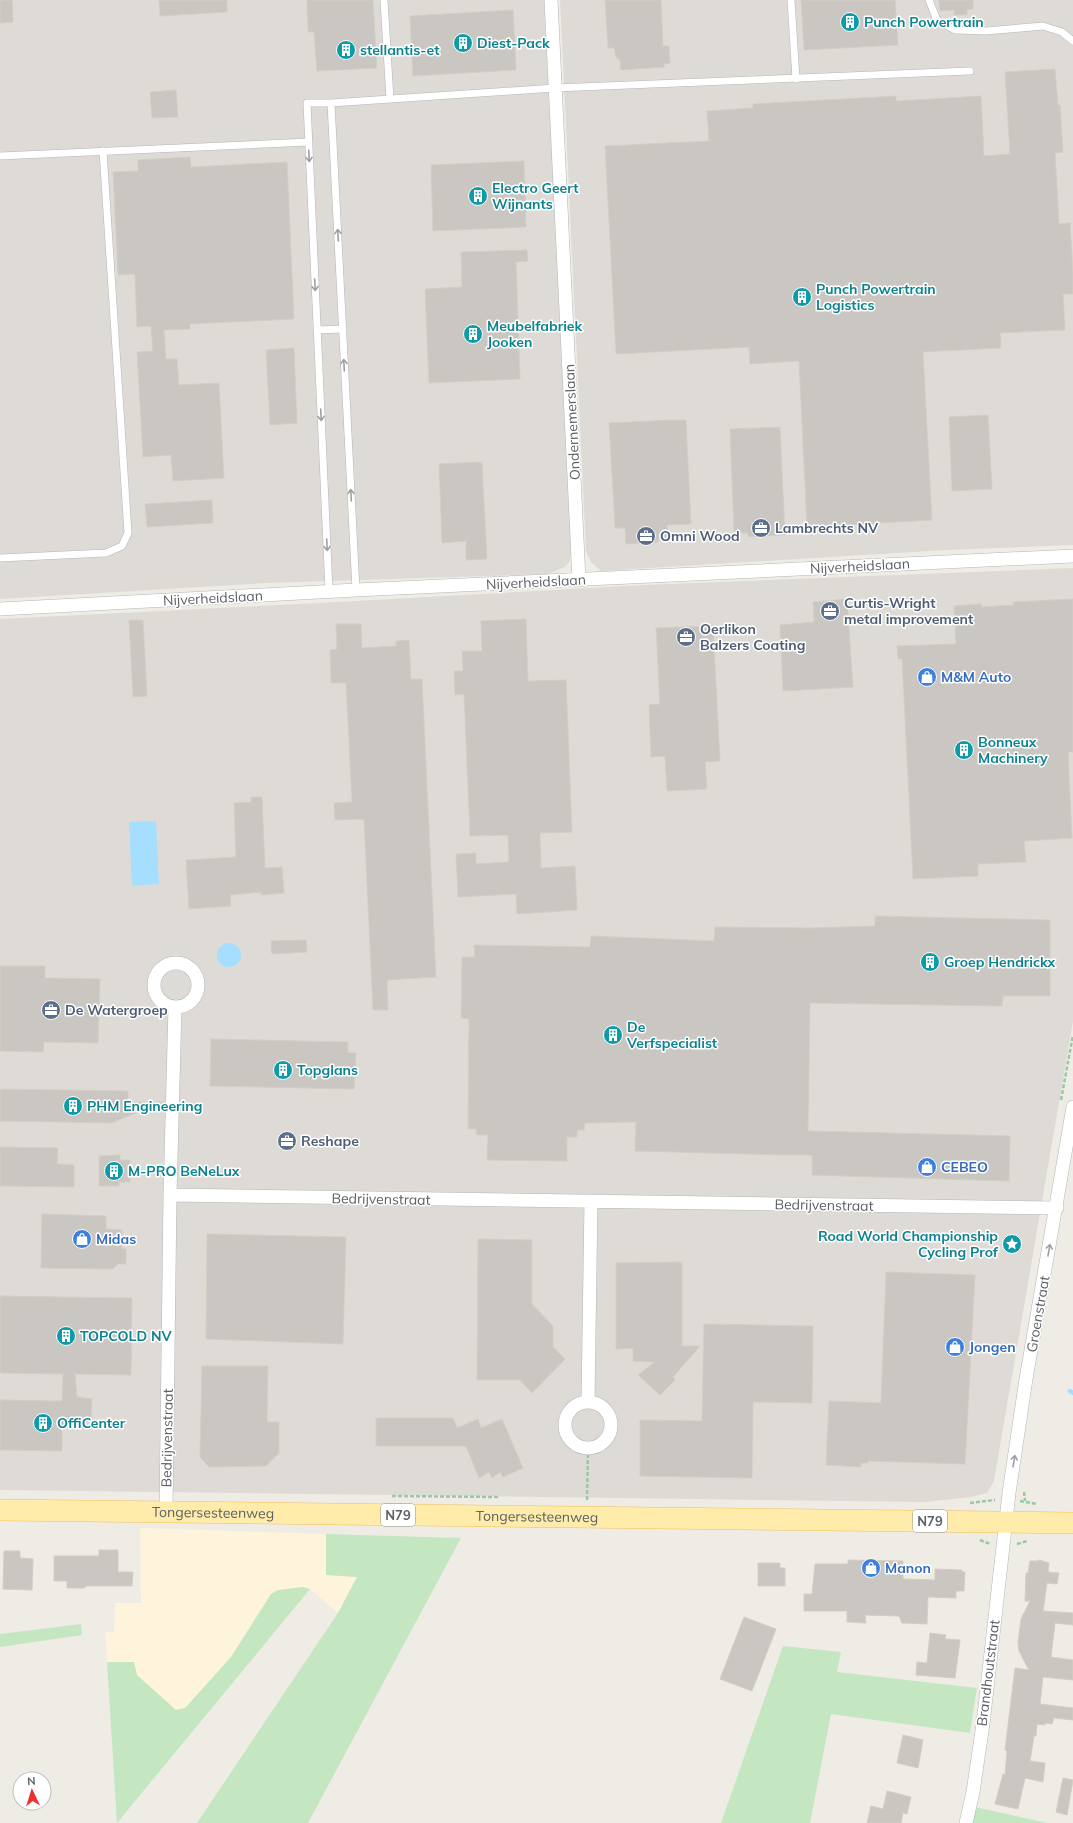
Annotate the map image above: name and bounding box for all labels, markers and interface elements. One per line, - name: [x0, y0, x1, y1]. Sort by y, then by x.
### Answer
- building icon: Punch Powertrain: [839, 11, 861, 33]
- place label: Punch Powertrain: [864, 13, 984, 31]
- building icon: Diest-Pack: [452, 32, 474, 54]
- place label: Diest-Pack: [477, 34, 550, 52]
- building icon: stellantis-et: [335, 39, 357, 61]
- place label: stellantis-et: [360, 41, 440, 59]
- one-way arrow: [306, 149, 313, 162]
- place label: Electro Geert Wijnants: [492, 179, 579, 213]
- building icon: Electro Geert Wijnants: [467, 185, 489, 207]
- one-way arrow: [334, 229, 342, 242]
- one-way arrow: [312, 278, 319, 291]
- place label: Punch Powertrain Logistics: [816, 280, 936, 314]
- building icon: Punch Powertrain Logistics: [791, 286, 813, 308]
- place label: Meubelfabriek Jooken: [487, 317, 582, 351]
- building icon: Meubelfabriek Jooken: [462, 323, 484, 345]
- one-way arrow: [341, 359, 348, 372]
- street label: Ondernemerslaan: [560, 364, 584, 480]
- one-way arrow: [318, 408, 325, 421]
- one-way arrow: [347, 489, 355, 502]
- office icon: Lambrechts NV: [750, 517, 772, 539]
- place label: Lambrechts NV: [775, 519, 879, 537]
- office icon: Omni Wood: [635, 525, 657, 547]
- place label: Omni Wood: [660, 527, 740, 545]
- one-way arrow: [324, 538, 331, 551]
- street label: Nijverheidslaan: [810, 554, 910, 578]
- street label: Nijverheidslaan: [486, 570, 586, 594]
- street label: Nijverheidslaan: [163, 586, 263, 610]
- place label: Curtis-Wright metal improvement: [844, 594, 974, 628]
- office icon: Curtis-Wright metal improvement: [819, 600, 841, 622]
- place label: Oerlikon Balzers Coating: [700, 620, 805, 654]
- office icon: Oerlikon Balzers Coating: [675, 626, 697, 648]
- shop icon: M&M Auto: [916, 666, 938, 688]
- place label: M&M Auto: [941, 668, 1011, 686]
- place label: Bonneux Machinery: [978, 733, 1048, 767]
- building icon: Bonneux Machinery: [953, 739, 975, 761]
- building icon: Groep Hendrickx: [919, 951, 941, 973]
- place label: Groep Hendrickx: [944, 953, 1056, 971]
- office icon: De Watergroep: [40, 999, 62, 1021]
- place label: De Watergroep: [65, 1001, 168, 1019]
- place label: De Verfspecialist: [626, 1018, 718, 1052]
- building icon: De Verfspecialist: [602, 1024, 624, 1046]
- building icon: Topglans: [272, 1059, 294, 1081]
- place label: Topglans: [297, 1061, 358, 1079]
- building icon: PHM Engineering: [62, 1095, 84, 1117]
- place label: PHM Engineering: [87, 1097, 202, 1115]
- office icon: Reshape: [276, 1130, 298, 1152]
- place label: Reshape: [301, 1132, 359, 1150]
- shop icon: CEBEO: [916, 1156, 938, 1178]
- place label: CEBEO: [941, 1158, 988, 1176]
- building icon: M-PRO BeNeLux: [103, 1160, 125, 1182]
- place label: M-PRO BeNeLux: [128, 1162, 240, 1180]
- street label: Bedrijvenstraat: [331, 1189, 431, 1209]
- street label: Bedrijvenstraat: [774, 1195, 874, 1215]
- place label: Road World Championship Cycling Prof: [818, 1227, 999, 1261]
- shop icon: Midas: [71, 1228, 93, 1250]
- place label: Midas: [96, 1230, 136, 1248]
- place icon: Road World Championship Cycling Prof: [1001, 1233, 1023, 1255]
- one-way arrow: [1046, 1244, 1054, 1257]
- street label: Groenstraat: [1022, 1274, 1054, 1354]
- building icon: TOPCOLD NV: [55, 1325, 77, 1347]
- place label: TOPCOLD NV: [80, 1327, 173, 1345]
- shop icon: Jongen: [944, 1336, 966, 1358]
- place label: Jongen: [969, 1338, 1016, 1356]
- street label: Bedrijvenstraat: [157, 1388, 177, 1488]
- building icon: OffiCenter: [32, 1412, 54, 1434]
- place label: OffiCenter: [57, 1414, 126, 1432]
- one-way arrow: [1010, 1455, 1018, 1468]
- street label: Tongersesteenweg: [152, 1503, 274, 1522]
- road number: N79: [381, 1504, 415, 1526]
- street label: Tongersesteenweg: [476, 1507, 598, 1526]
- road number: N79: [913, 1510, 947, 1532]
- shop icon: Manon: [860, 1557, 882, 1579]
- place label: Manon: [885, 1559, 931, 1577]
- street label: Brandhoutstraat: [973, 1619, 1003, 1727]
- north arrow: [12, 1771, 52, 1811]
- text: N: [27, 1774, 36, 1788]

